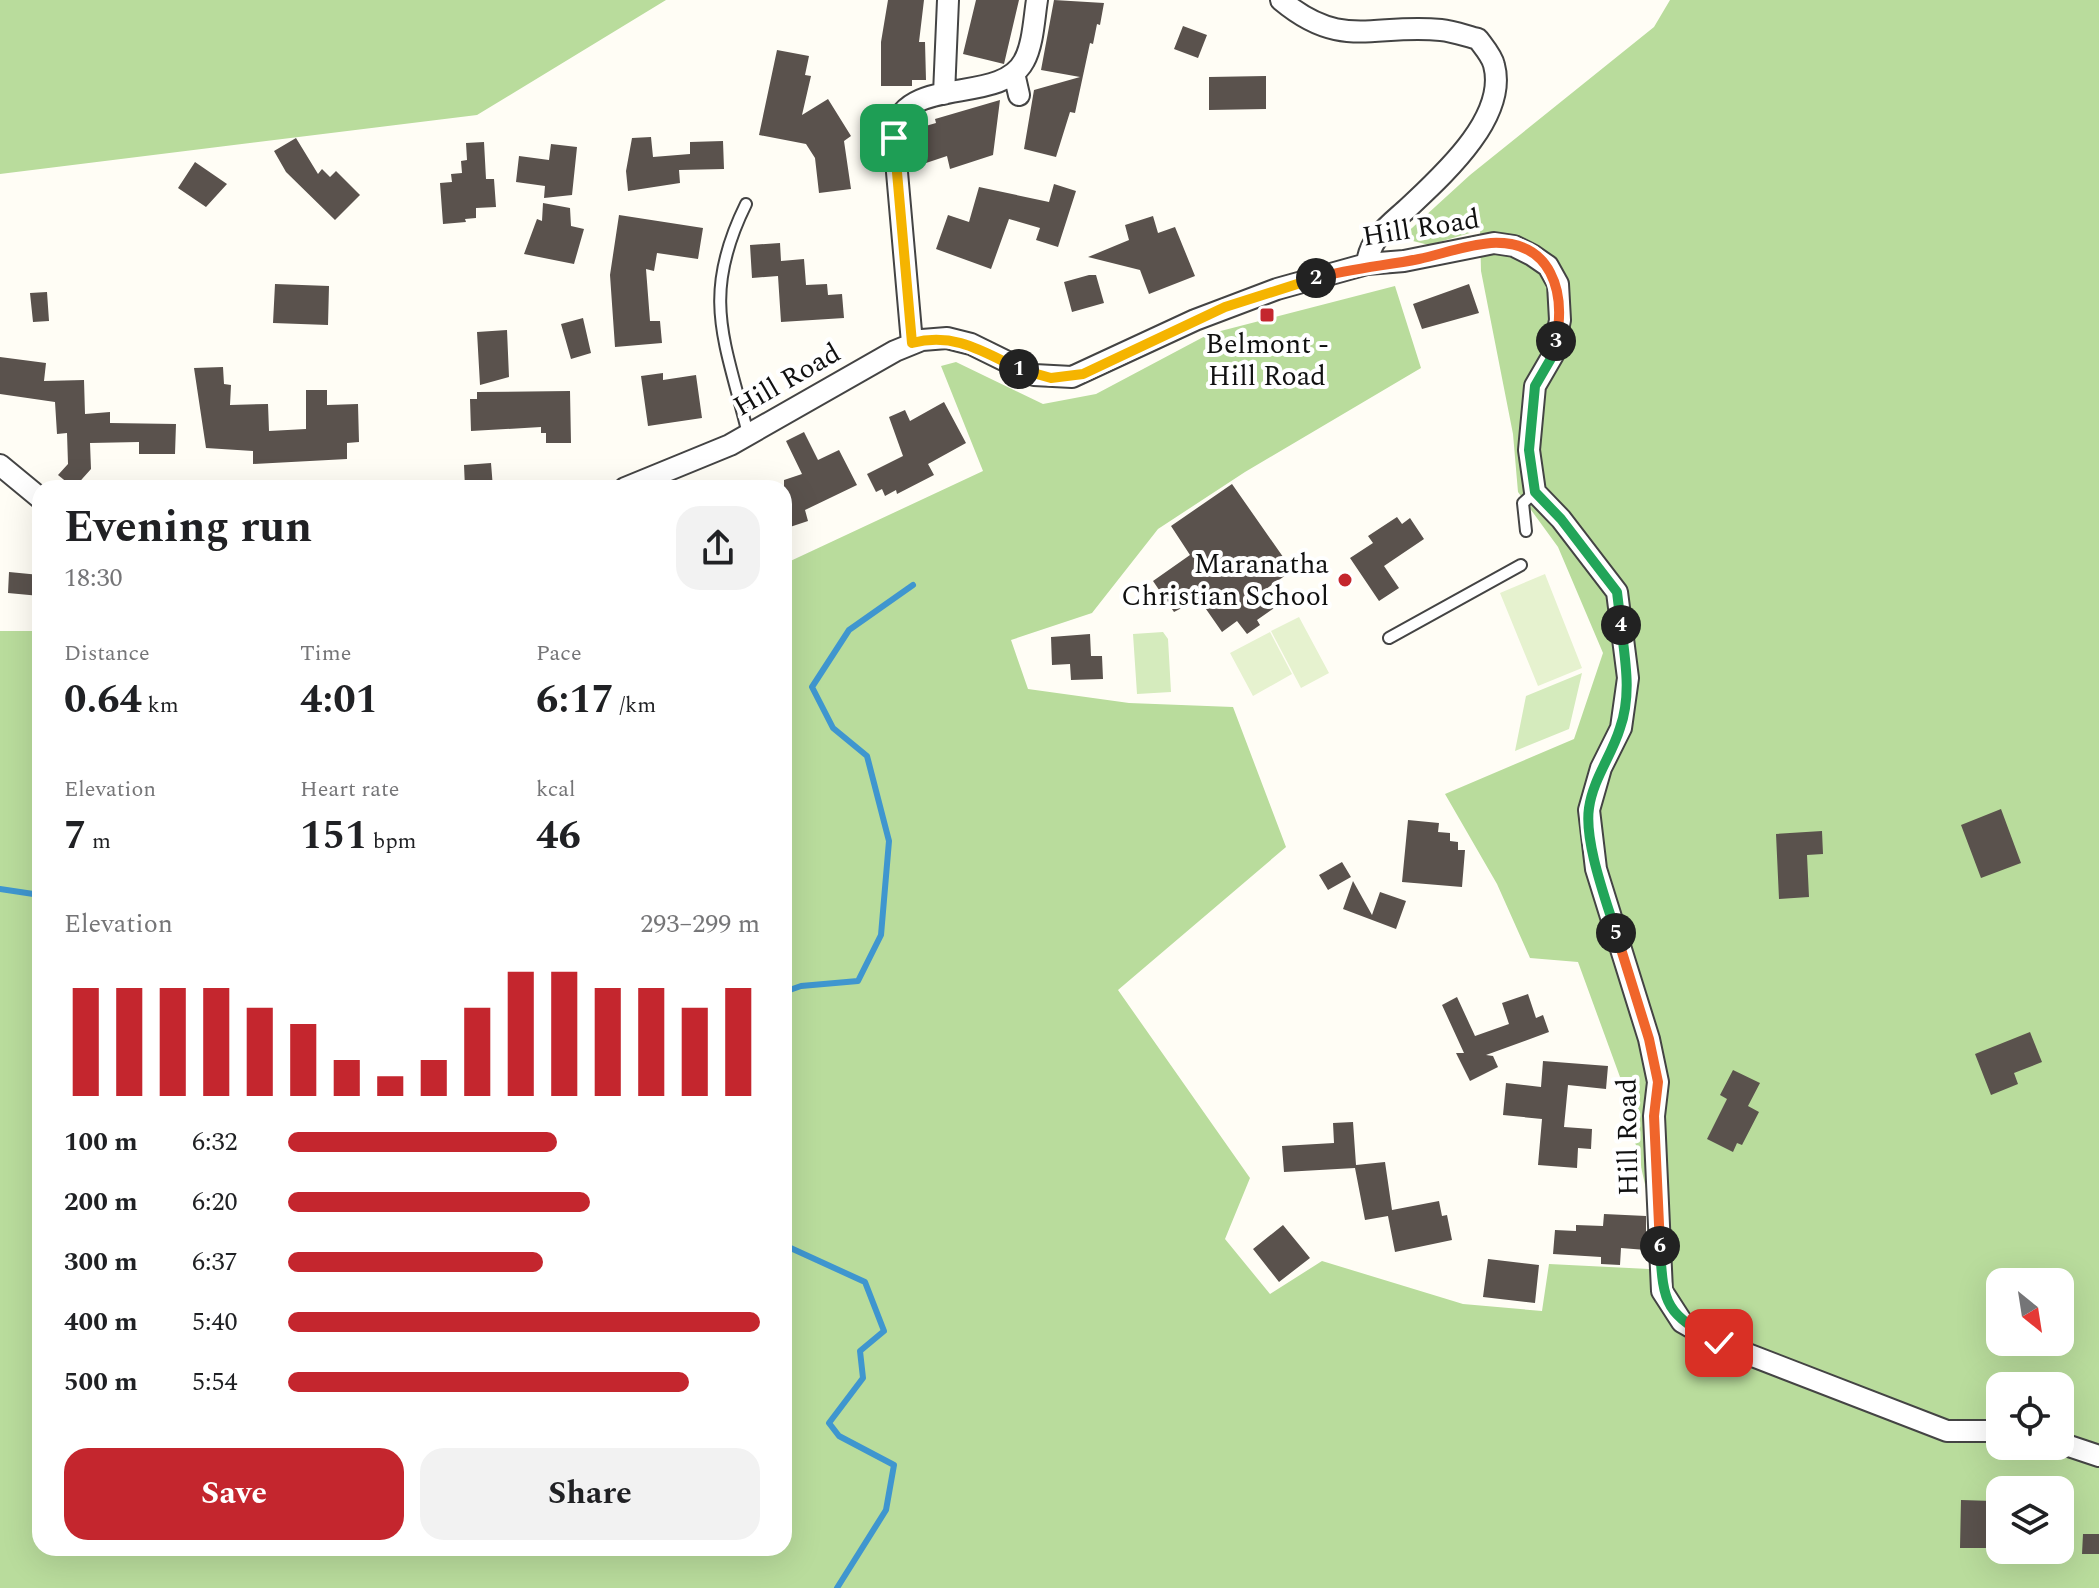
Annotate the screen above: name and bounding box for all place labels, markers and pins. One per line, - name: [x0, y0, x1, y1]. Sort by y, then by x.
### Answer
- pin: [860, 104, 928, 172]
- pin: 2: [1296, 258, 1336, 298]
- marker: Belmont - Hill Road: [1258, 306, 1276, 324]
- pin: 3: [1536, 321, 1576, 361]
- place label: Belmont - Hill Road: [1205, 323, 1329, 398]
- pin: 1: [999, 349, 1039, 389]
- place label: Maranatha Christian School: [1121, 543, 1329, 618]
- marker: Maranatha Christian School: [1336, 571, 1354, 589]
- pin: 4: [1601, 605, 1641, 645]
- pin: 5: [1596, 913, 1636, 953]
- pin: 6: [1640, 1226, 1680, 1266]
- pin: [1685, 1309, 1753, 1377]

